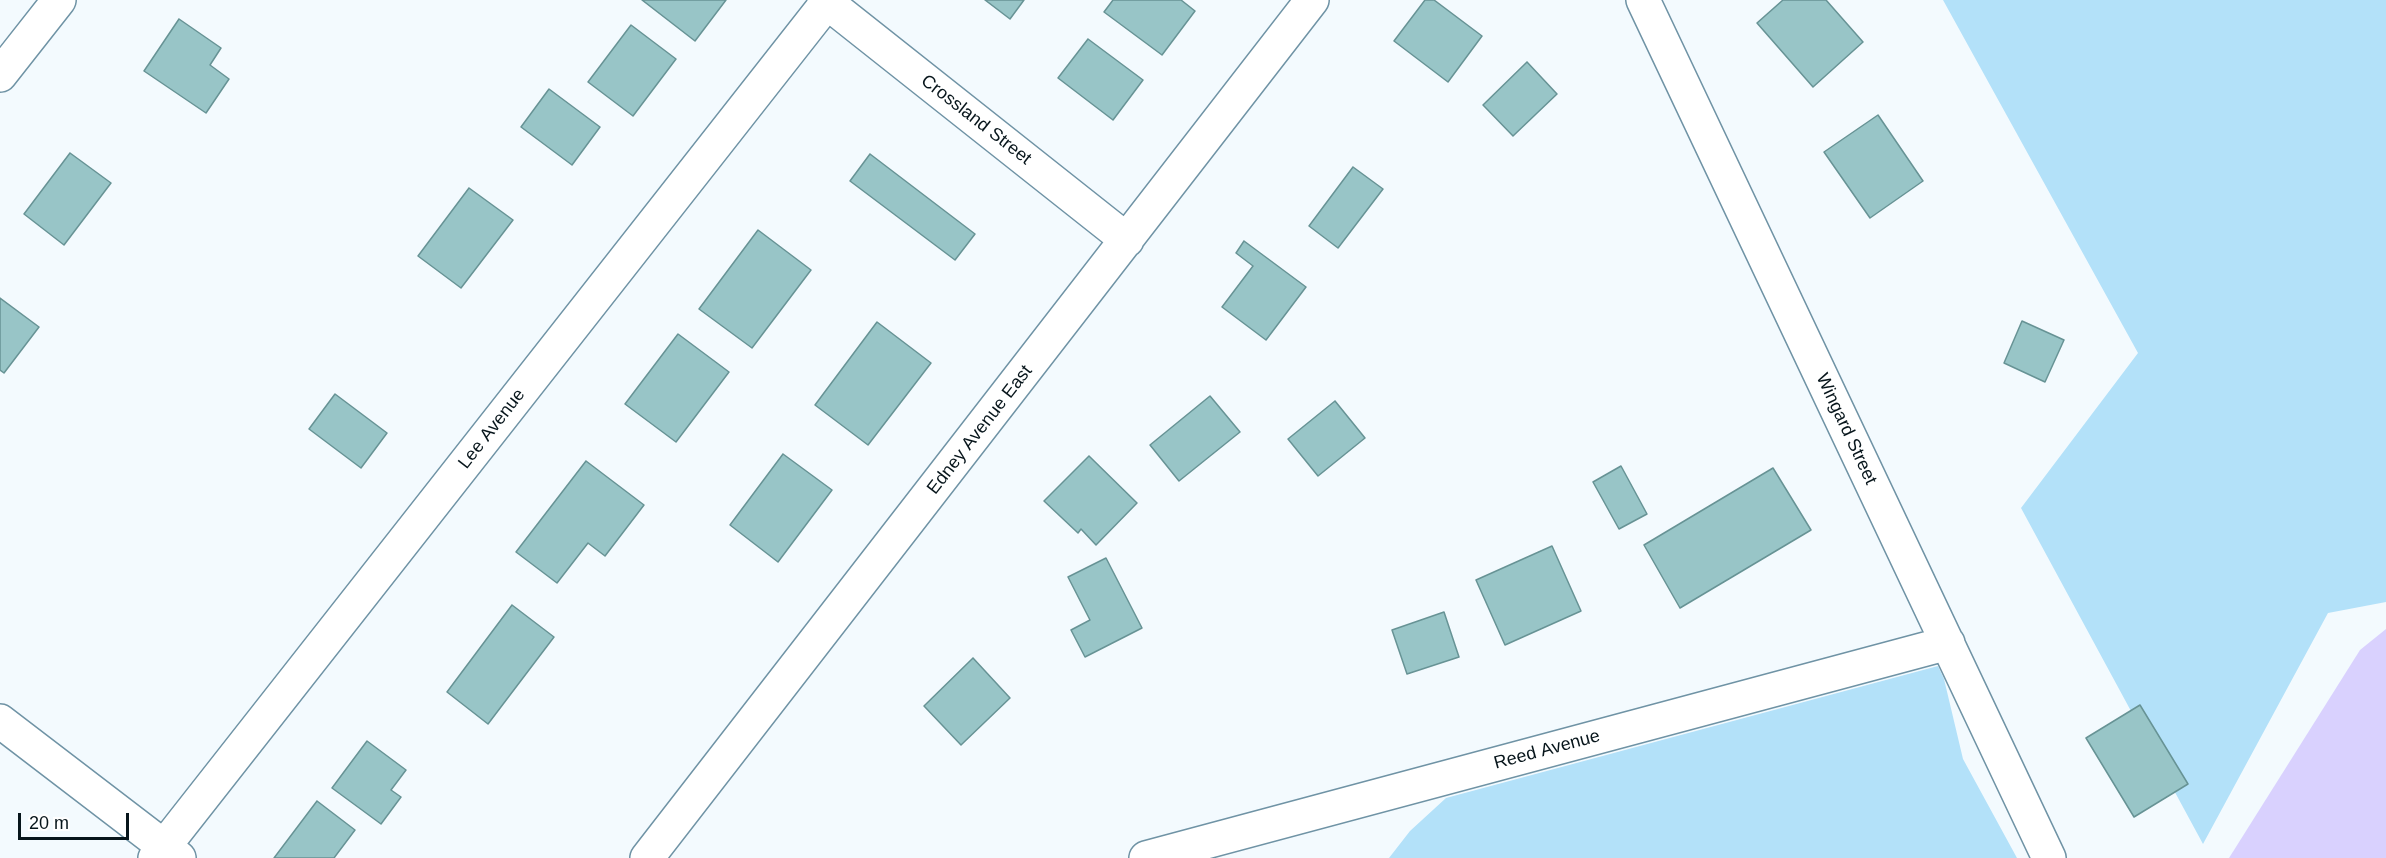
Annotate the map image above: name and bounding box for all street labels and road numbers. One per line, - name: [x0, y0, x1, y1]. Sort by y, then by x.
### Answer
- street label: Crossland Street: [917, 70, 1035, 170]
- street label: Edney Avenue East: [923, 361, 1037, 499]
- street label: Wingard Street: [1811, 370, 1881, 488]
- street label: Lee Avenue: [454, 385, 530, 473]
- street label: Reed Avenue: [1492, 725, 1602, 775]

